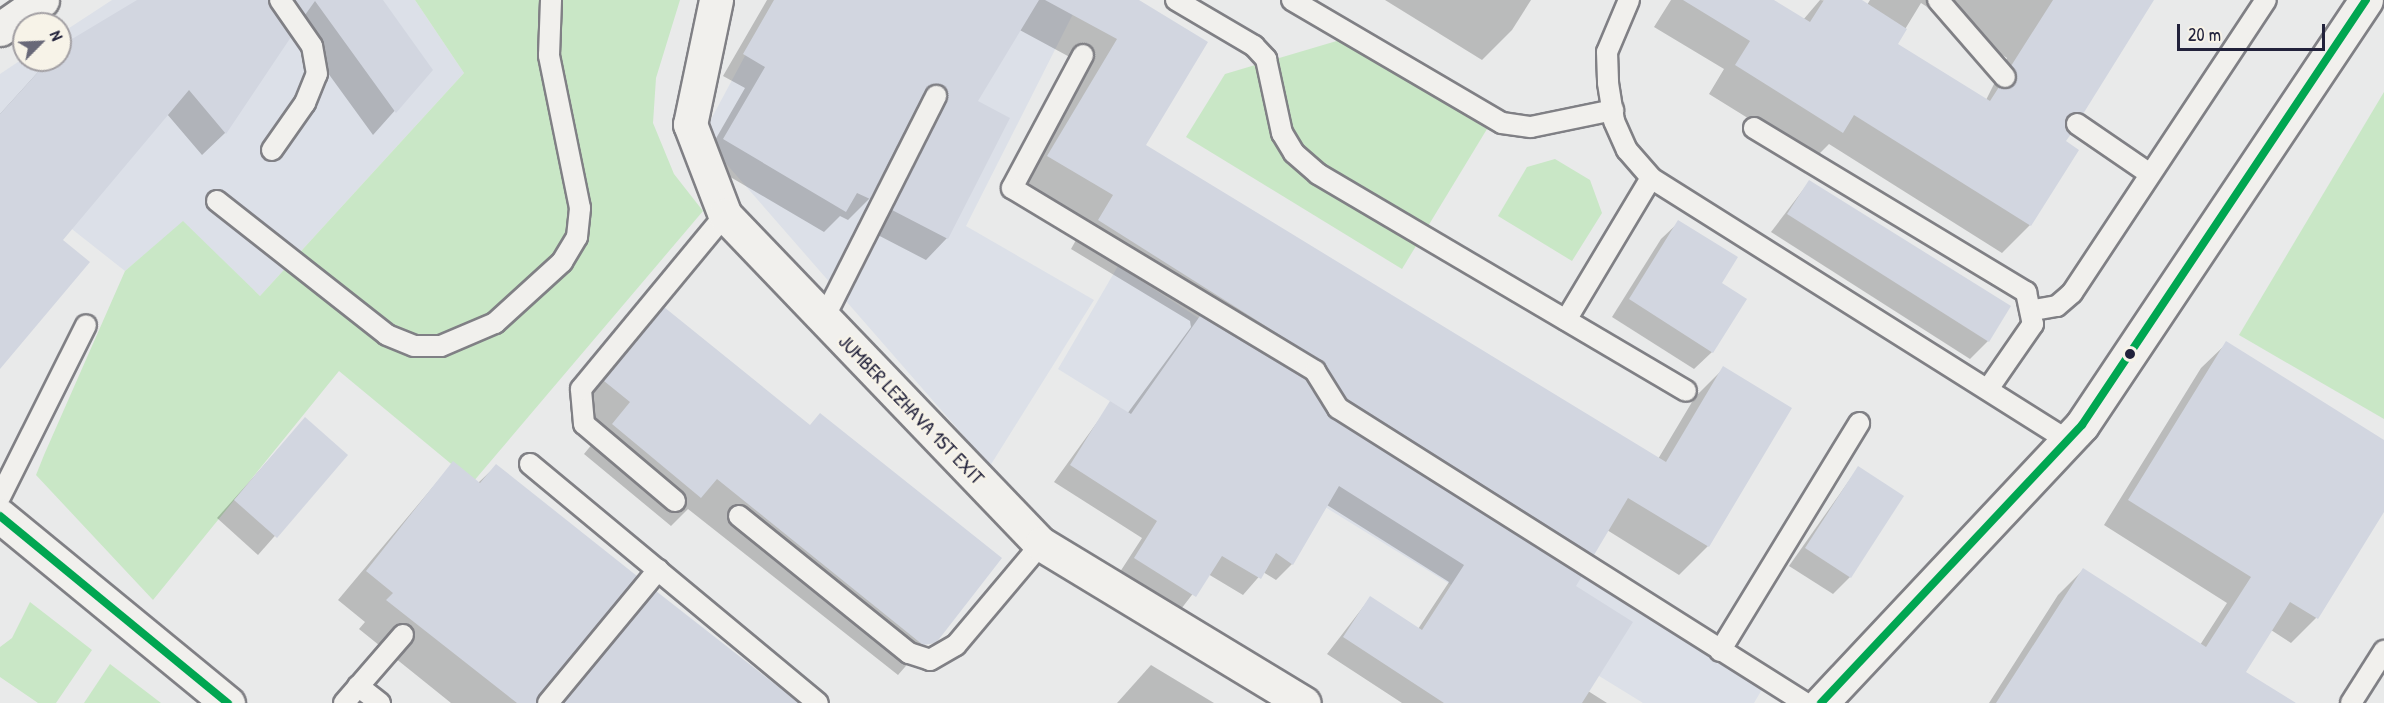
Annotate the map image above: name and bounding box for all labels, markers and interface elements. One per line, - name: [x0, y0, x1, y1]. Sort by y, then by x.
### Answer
- north arrow: [12, 12, 72, 72]
- scale bar: [2180, 12, 2328, 50]
- text: 20 m: [2188, 22, 2221, 47]
- text: N: [45, 27, 68, 44]
- street label: JUMBER LEZHAVA 1ST EXIT: [834, 329, 990, 489]
- unlabelled marker: [2124, 348, 2136, 360]

